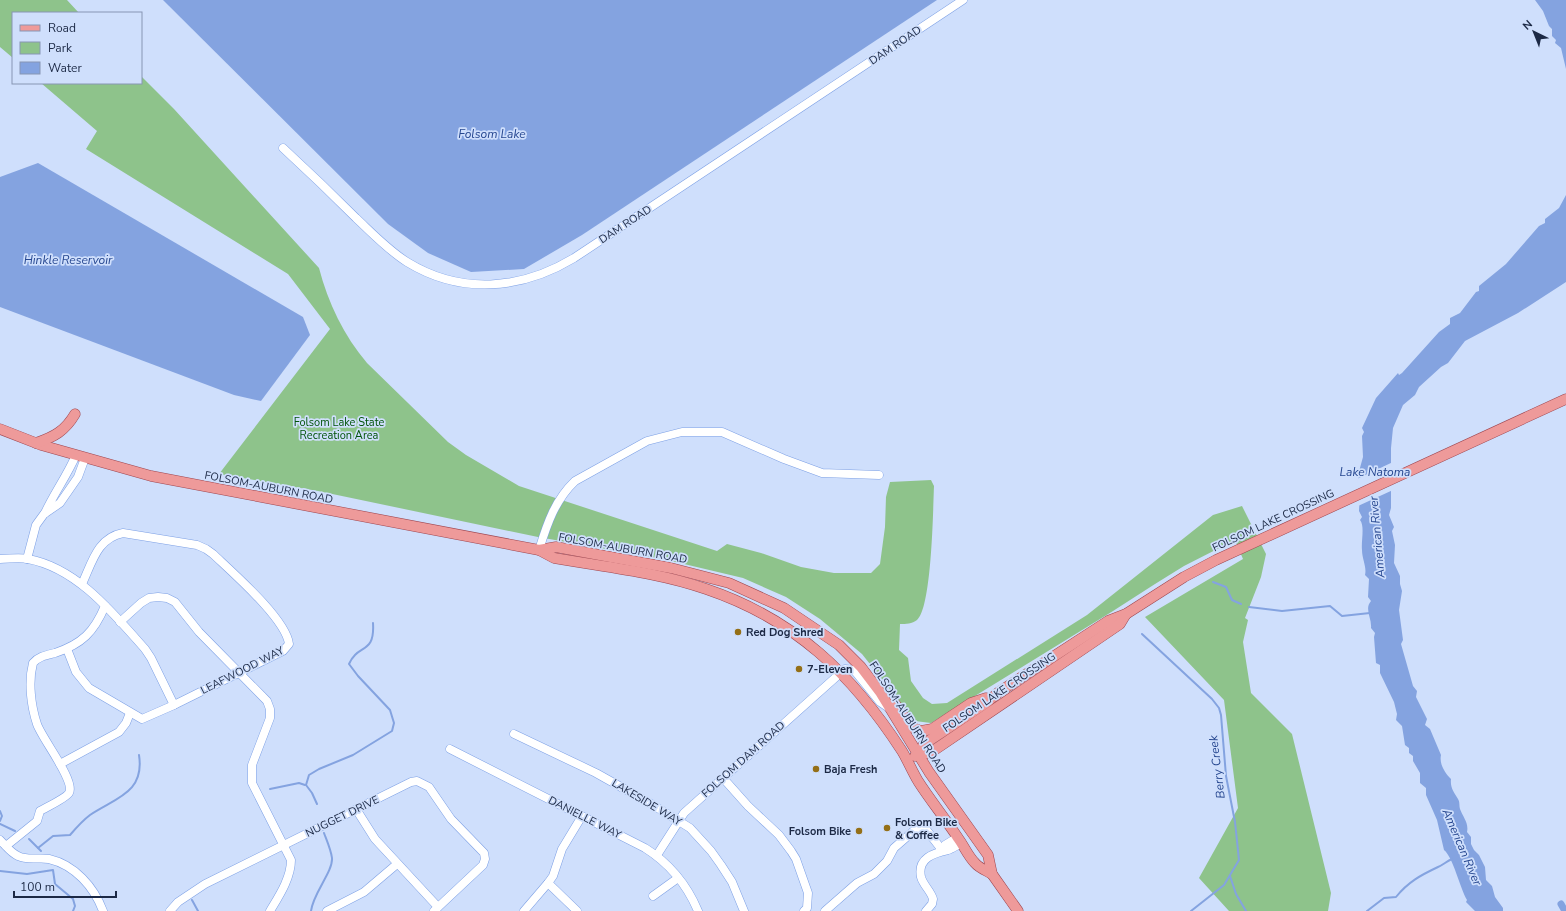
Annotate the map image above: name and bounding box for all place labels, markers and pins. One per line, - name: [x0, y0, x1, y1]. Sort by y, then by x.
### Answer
- place label: Red Dog Shred: [746, 625, 823, 640]
- marker: Red Dog Shred: [733, 627, 743, 637]
- place label: 7-Eleven: [807, 662, 852, 677]
- marker: 7-Eleven: [794, 664, 804, 674]
- place label: Baja Fresh: [824, 762, 877, 777]
- marker: Baja Fresh: [811, 764, 821, 774]
- place label: Folsom Bike & Coffee: [895, 815, 957, 843]
- marker: Folsom Bike & Coffee: [882, 823, 892, 833]
- place label: Folsom Bike: [789, 824, 851, 839]
- marker: Folsom Bike: [854, 826, 864, 836]

